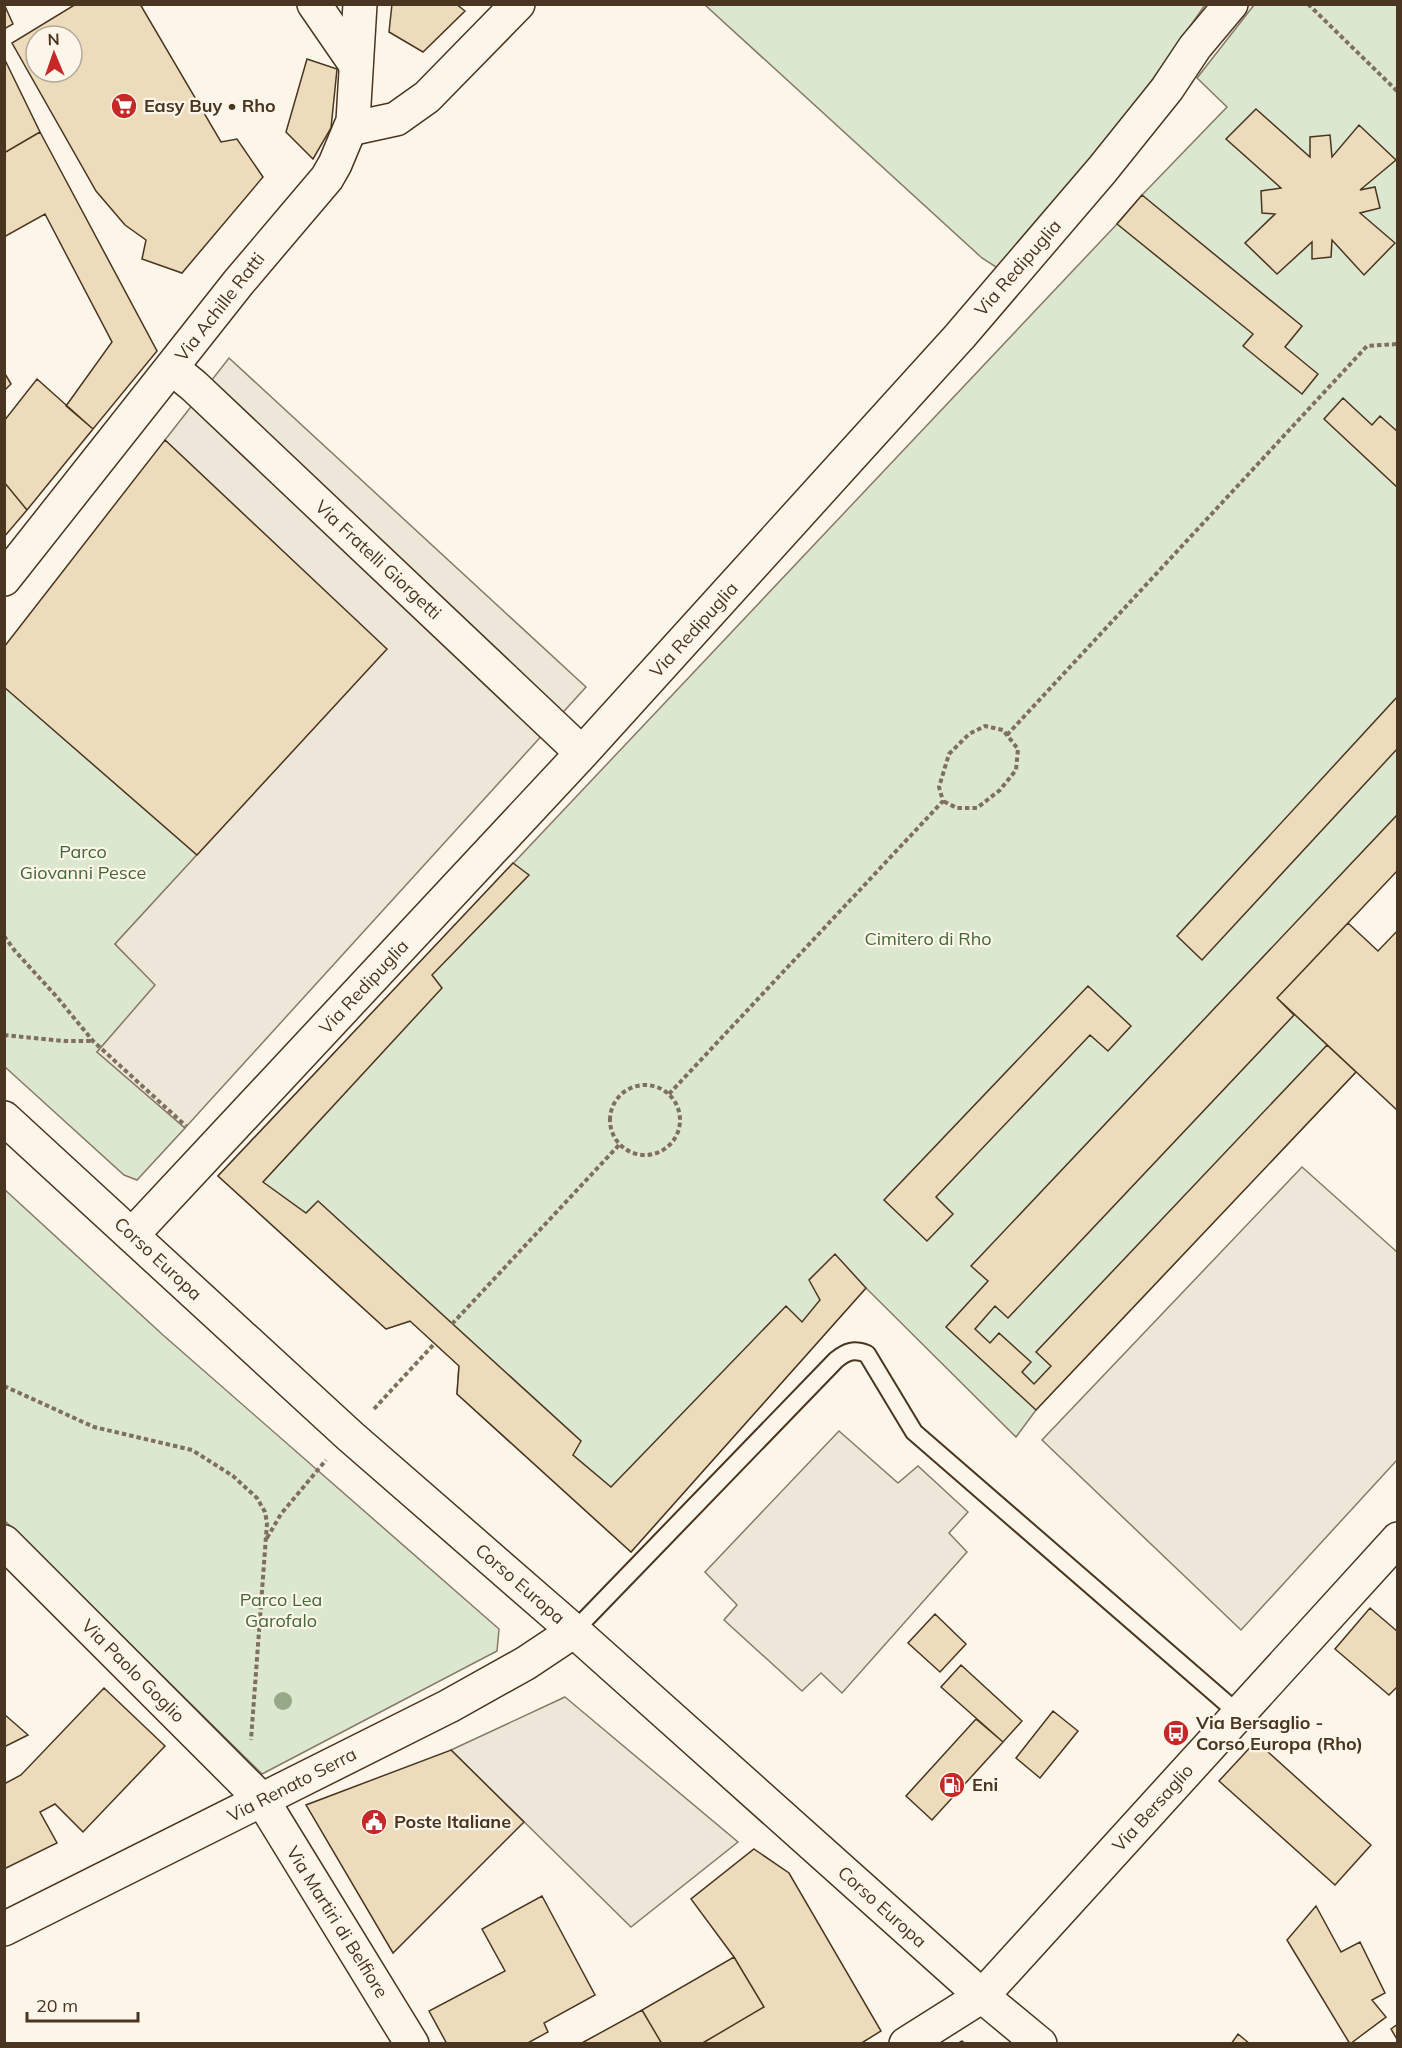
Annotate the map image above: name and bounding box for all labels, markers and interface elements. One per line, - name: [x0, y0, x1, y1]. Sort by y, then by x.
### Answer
- north arrow: [24, 24, 84, 84]
- text: N: [47, 29, 60, 49]
- supermarket icon: Easy Buy • Rho: [109, 91, 139, 121]
- place label: Easy Buy • Rho: [144, 94, 276, 117]
- street label: Via Redipuglia: [969, 215, 1066, 321]
- street label: Via Achille Ratti: [170, 248, 269, 366]
- street label: Via Fratelli Giorgetti: [310, 495, 446, 624]
- street label: Via Redipuglia: [645, 577, 743, 682]
- park label: Parco Giovanni Pesce: [20, 840, 146, 884]
- park label: Cimitero di Rho: [864, 927, 992, 950]
- street label: Via Redipuglia: [314, 935, 413, 1039]
- street label: Corso Europa: [110, 1212, 207, 1305]
- street label: Corso Europa: [471, 1538, 570, 1629]
- park label: Parco Lea Garofalo: [240, 1588, 322, 1632]
- street label: Via Paolo Goglio: [77, 1614, 190, 1727]
- place label: Via Bersaglio - Corso Europa (Rho): [1195, 1711, 1363, 1755]
- bus stop icon: Via Bersaglio - Corso Europa (Rho): [1161, 1718, 1191, 1748]
- street label: Via Renato Serra: [223, 1742, 360, 1827]
- street label: Via Bersaglio: [1107, 1759, 1198, 1856]
- fuel station icon: Eni: [937, 1770, 967, 1800]
- place label: Eni: [972, 1773, 998, 1796]
- public building icon: Poste Italiane: [359, 1807, 389, 1837]
- place label: Poste Italiane: [394, 1810, 511, 1833]
- street label: Via Martiri di Belfiore: [281, 1842, 393, 2002]
- street label: Corso Europa: [833, 1861, 931, 1953]
- scale bar: [27, 1985, 138, 2023]
- text: 20 m: [36, 1994, 78, 2017]

